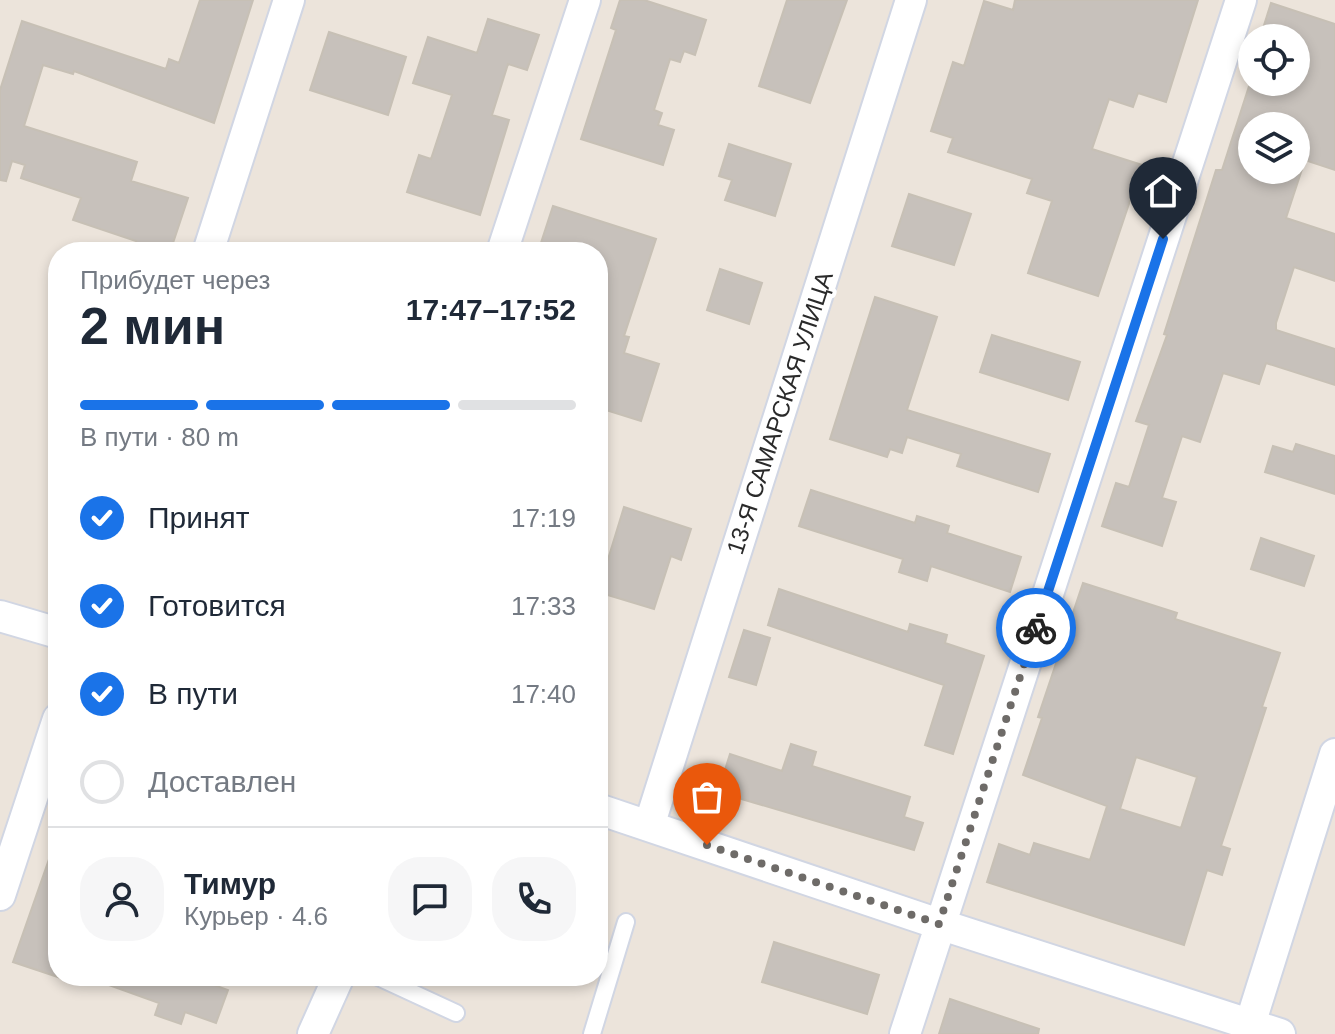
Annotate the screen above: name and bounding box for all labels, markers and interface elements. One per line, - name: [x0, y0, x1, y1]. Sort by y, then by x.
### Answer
- map controls: [1238, 24, 1310, 184]
- button: locate: [1238, 24, 1310, 96]
- button: layers: [1238, 112, 1310, 184]
- pin: [1129, 157, 1197, 239]
- icon: home: [1141, 169, 1185, 213]
- text: Прибудет через: [80, 265, 270, 295]
- street label: 13-Я САМАРСКАЯ УЛИЦА: [721, 268, 838, 558]
- text: 17:47–17:52: [406, 293, 576, 326]
- text: 2 мин: [80, 297, 225, 355]
- text: В пути · 80 m: [80, 422, 239, 452]
- icon: check: [80, 496, 124, 540]
- text: Принят: [148, 501, 250, 534]
- text: 17:19: [511, 503, 576, 533]
- icon: check: [80, 584, 124, 628]
- courier: [996, 588, 1076, 668]
- text: Готовится: [148, 589, 286, 622]
- text: 17:33: [511, 591, 576, 621]
- icon: bike: [1014, 606, 1058, 650]
- icon: check: [80, 672, 124, 716]
- text: В пути: [148, 677, 238, 710]
- text: 17:40: [511, 679, 576, 709]
- pin: [673, 763, 741, 845]
- text: Доставлен: [148, 765, 296, 798]
- icon: bag: [685, 775, 729, 819]
- button: person: [80, 857, 164, 941]
- button: chat: [388, 857, 472, 941]
- button: phone: [492, 857, 576, 941]
- text: Тимур: [184, 867, 276, 900]
- text: Курьер · 4.6: [184, 901, 328, 931]

